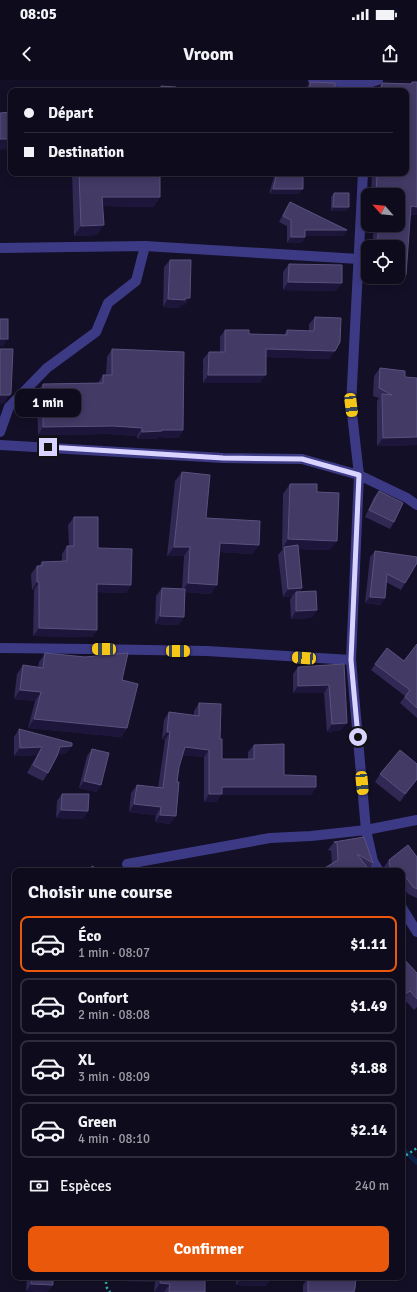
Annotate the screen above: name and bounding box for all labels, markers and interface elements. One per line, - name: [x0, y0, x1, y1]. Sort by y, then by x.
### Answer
- text: 08:05: [20, 5, 57, 23]
- icon: back: [16, 43, 38, 65]
- text: Vroom: [183, 43, 234, 65]
- icon: share: [379, 43, 401, 65]
- text: Départ: [48, 104, 93, 122]
- text: Destination: [48, 143, 124, 161]
- north arrow: [361, 188, 405, 232]
- map controls: [361, 188, 405, 284]
- button: locate: [361, 240, 405, 284]
- callout: 1 min: [15, 389, 81, 417]
- car: [344, 392, 358, 418]
- text: 1 min: [32, 395, 64, 411]
- route end: [39, 438, 57, 456]
- car: [92, 643, 116, 655]
- car: [166, 645, 190, 657]
- car: [292, 651, 316, 665]
- route start: [349, 728, 367, 746]
- car: [355, 771, 369, 795]
- text: Choisir une course: [28, 881, 172, 903]
- icon: car: [30, 926, 66, 962]
- text: Éco: [78, 927, 101, 945]
- text: $1.11: [350, 935, 387, 953]
- text: 1 min · 08:07: [78, 945, 150, 961]
- icon: car: [30, 988, 66, 1024]
- text: Confort: [78, 989, 128, 1007]
- text: $1.49: [350, 997, 387, 1015]
- text: 2 min · 08:08: [78, 1007, 150, 1023]
- icon: car: [30, 1050, 66, 1086]
- text: XL: [78, 1051, 95, 1069]
- text: $1.88: [350, 1059, 387, 1077]
- text: 3 min · 08:09: [78, 1069, 150, 1085]
- icon: car: [30, 1112, 66, 1148]
- text: Green: [78, 1113, 117, 1131]
- text: $2.14: [350, 1121, 387, 1139]
- text: 4 min · 08:10: [78, 1131, 150, 1147]
- icon: cash: [28, 1175, 50, 1197]
- text: Espèces: [60, 1177, 112, 1195]
- text: 240 m: [355, 1178, 389, 1194]
- button: Confirmer: [28, 1226, 389, 1272]

